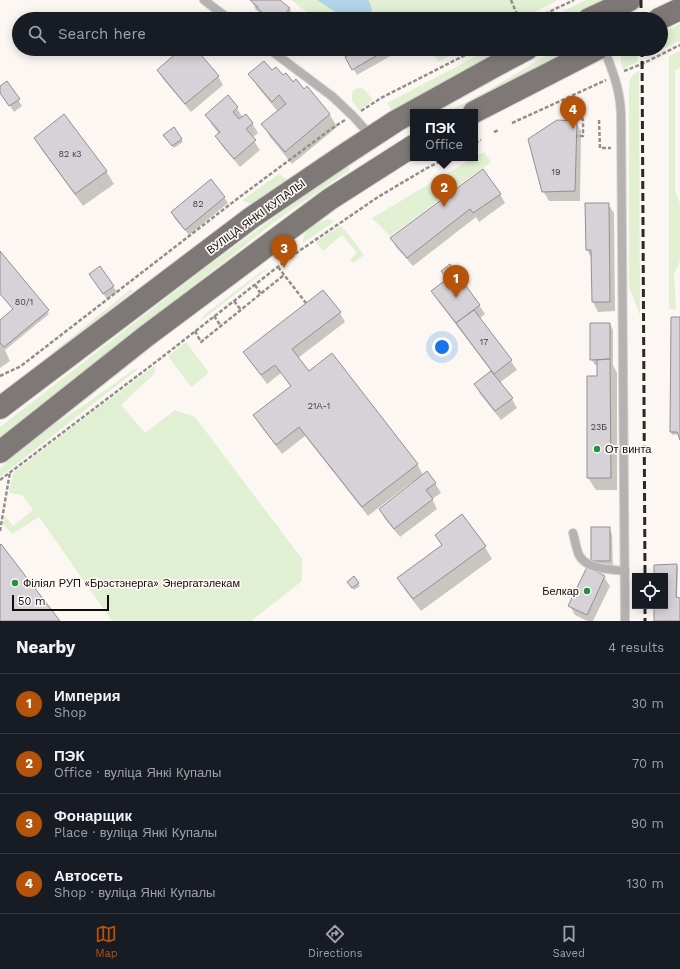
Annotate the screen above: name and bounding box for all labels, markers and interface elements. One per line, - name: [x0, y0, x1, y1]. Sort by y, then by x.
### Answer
- search box: [12, 12, 668, 56]
- icon: search: [26, 23, 48, 45]
- text: Search here: [58, 25, 146, 43]
- pin: 4: [560, 96, 586, 129]
- popup: [410, 109, 478, 161]
- text: ПЭК: [425, 119, 456, 137]
- text: Office: [425, 137, 463, 152]
- house number: 82 к3: [58, 149, 82, 159]
- house number: 19: [551, 167, 561, 177]
- pin: 2: [431, 174, 457, 207]
- street label: ВУЛІЦА ЯНКІ КУПАЛЫ: [204, 177, 308, 257]
- house number: 82: [193, 199, 203, 209]
- pin: 3: [271, 235, 297, 268]
- pin: 1: [443, 265, 469, 298]
- house number: 80/1: [15, 297, 33, 307]
- your location: [432, 337, 452, 357]
- house number: 17: [480, 337, 488, 347]
- house number: 21А-1: [308, 401, 330, 411]
- house number: 23Б: [591, 422, 607, 432]
- place label: От винта: [605, 443, 652, 456]
- marker: От винта: [592, 444, 602, 454]
- map controls: [632, 573, 668, 609]
- button: locate: [632, 573, 668, 609]
- place label: Філіял РУП «Брэстэнерга» Энергатэлекам: [23, 577, 240, 590]
- marker: Філіял РУП «Брэстэнерга» Энергатэлекам: [10, 578, 20, 588]
- place label: Белкар: [542, 585, 579, 598]
- marker: Белкар: [582, 586, 592, 596]
- scale bar: [12, 593, 109, 612]
- text: 50 m: [18, 595, 45, 608]
- text: Nearby: [16, 637, 75, 657]
- text: 4 results: [608, 640, 664, 655]
- text: Империя: [54, 687, 120, 705]
- text: 1: [26, 696, 32, 711]
- text: 30 m: [632, 696, 664, 711]
- text: Shop: [54, 705, 86, 720]
- text: ПЭК: [54, 747, 85, 765]
- text: 2: [25, 756, 33, 771]
- text: 70 m: [632, 756, 664, 771]
- text: Office · вуліца Янкі Купалы: [54, 765, 221, 780]
- text: Фонарщик: [54, 807, 132, 825]
- text: 3: [25, 816, 33, 831]
- text: 90 m: [631, 816, 664, 831]
- text: Place · вуліца Янкі Купалы: [54, 825, 217, 840]
- text: Автосеть: [54, 867, 123, 885]
- text: 4: [25, 876, 33, 891]
- text: 130 m: [626, 876, 664, 891]
- text: Shop · вуліца Янкі Купалы: [54, 885, 215, 900]
- tab: Map: [95, 923, 118, 960]
- tab: Directions: [308, 923, 362, 960]
- tab: Saved: [553, 923, 585, 960]

